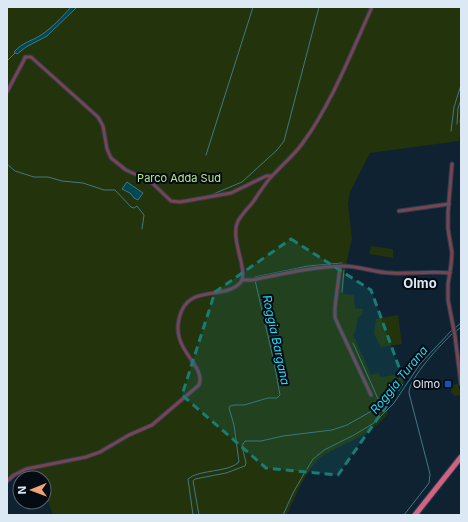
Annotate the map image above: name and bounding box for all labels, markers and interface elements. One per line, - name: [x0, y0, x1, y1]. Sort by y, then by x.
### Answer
- park label: Parco Adda Sud: [137, 171, 221, 185]
- district label: Olmo: [403, 275, 437, 291]
- water label: Roggia Bargana: [260, 293, 293, 386]
- water label: Roggia Turana: [367, 343, 431, 417]
- place label: Olmo: [413, 377, 440, 391]
- marker: Olmo: [443, 379, 453, 389]
- north arrow: [12, 470, 52, 510]
- text: N: [15, 486, 29, 494]

